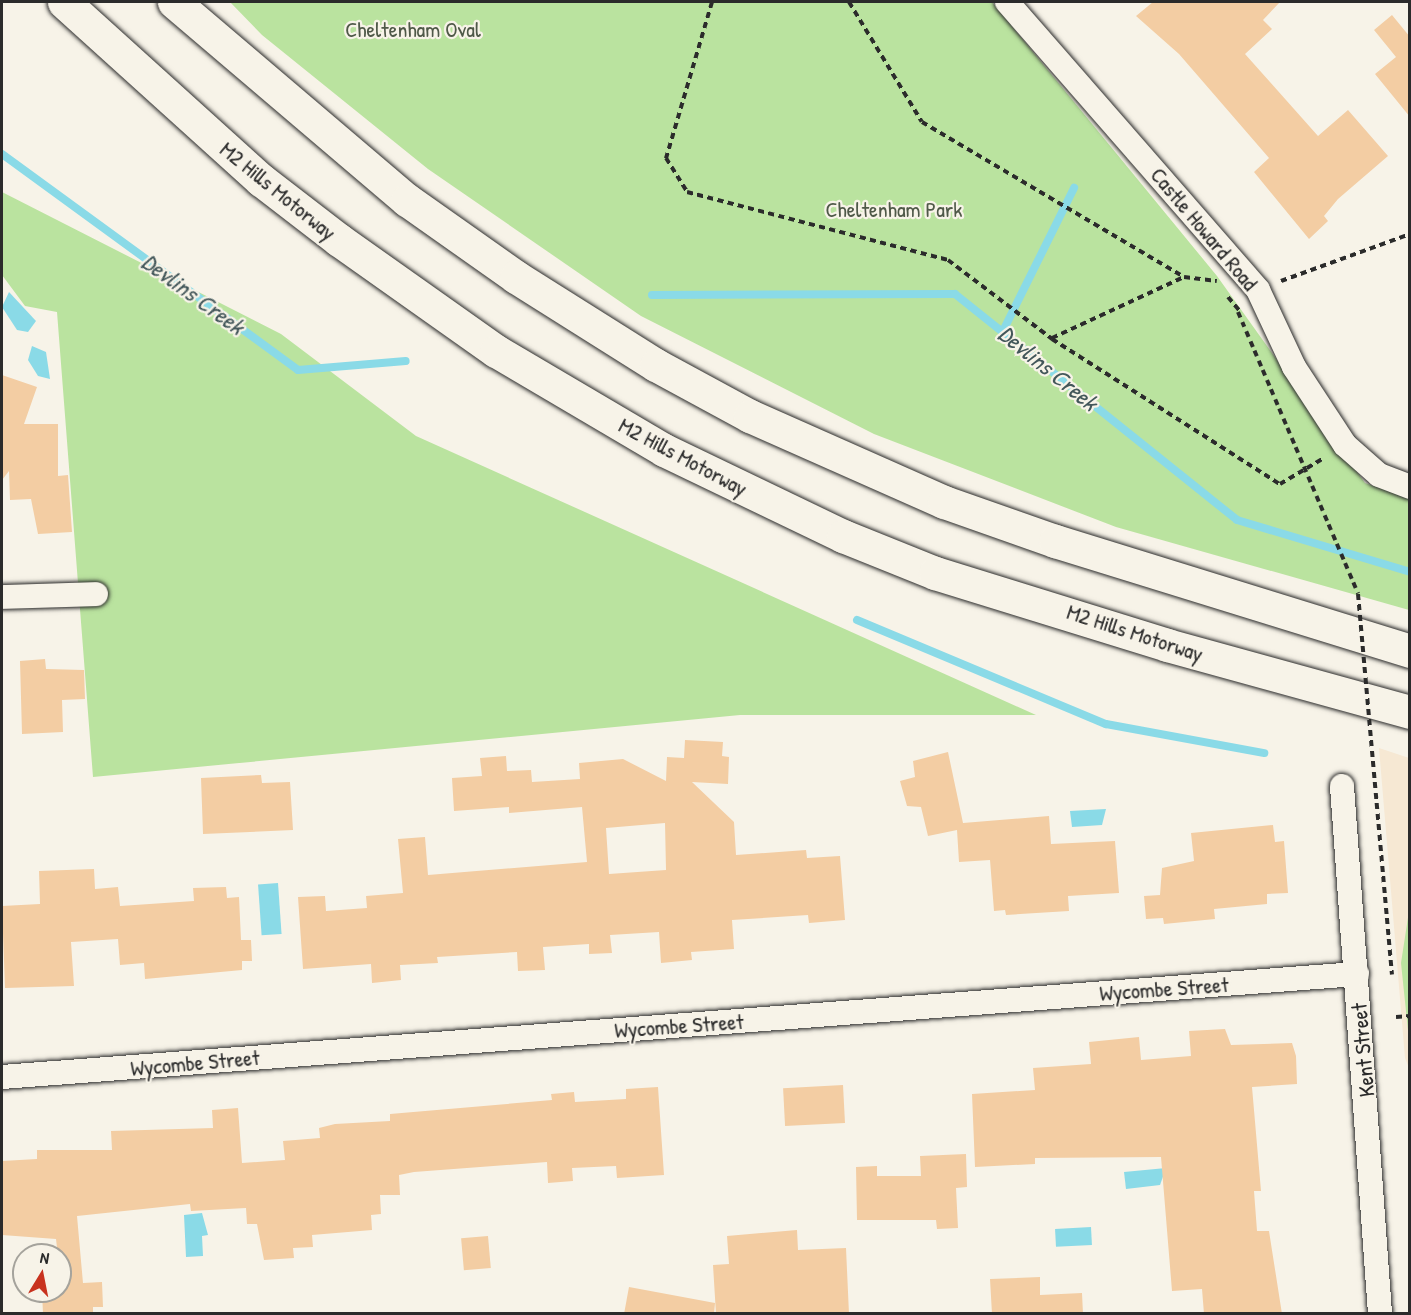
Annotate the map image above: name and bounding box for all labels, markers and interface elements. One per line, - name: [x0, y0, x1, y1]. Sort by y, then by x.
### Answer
- park label: Cheltenham Oval: [345, 17, 481, 43]
- street label: M2 Hills Motorway: [215, 136, 341, 246]
- street label: Castle Howard Road: [1145, 162, 1263, 296]
- park label: Cheltenham Park: [826, 197, 962, 223]
- water label: Devlins Creek: [136, 247, 250, 341]
- water label: Devlins Creek: [993, 319, 1103, 417]
- street label: M2 Hills Motorway: [614, 412, 752, 502]
- street label: M2 Hills Motorway: [1064, 599, 1206, 667]
- street label: Wycombe Street: [1099, 971, 1229, 1007]
- street label: Kent Street: [1346, 1002, 1380, 1098]
- street label: Wycombe Street: [614, 1008, 744, 1044]
- street label: Wycombe Street: [129, 1044, 261, 1082]
- north arrow: [12, 1243, 72, 1303]
- text: N: [39, 1246, 51, 1269]

